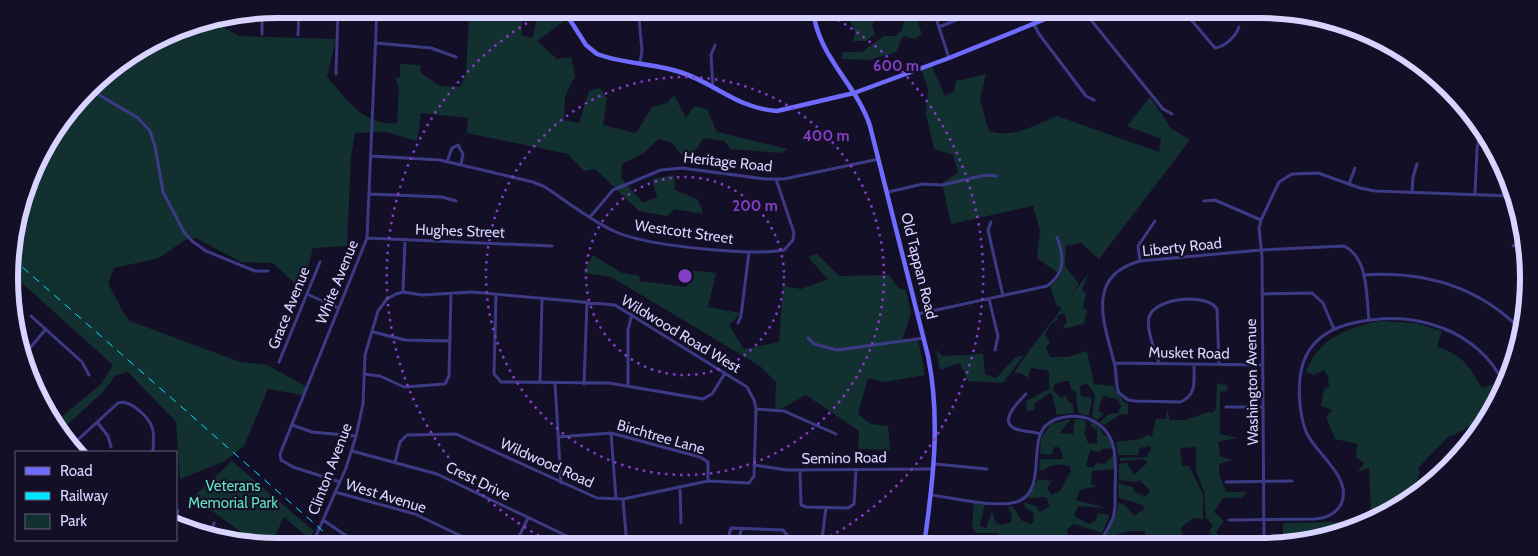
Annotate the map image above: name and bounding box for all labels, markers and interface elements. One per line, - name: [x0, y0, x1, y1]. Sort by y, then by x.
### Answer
- text: 600 m: [873, 57, 919, 75]
- text: 400 m: [803, 127, 849, 145]
- street label: Heritage Road: [683, 148, 773, 176]
- text: 200 m: [732, 197, 778, 215]
- street label: Old Tappan Road: [897, 211, 941, 321]
- street label: Westcott Street: [634, 216, 734, 248]
- street label: Hughes Street: [415, 220, 505, 242]
- street label: Liberty Road: [1141, 234, 1223, 260]
- street label: White Avenue: [312, 237, 362, 327]
- street label: Grace Avenue: [264, 264, 314, 352]
- centre of rings: [676, 267, 694, 285]
- street label: Wildwood Road West: [618, 291, 744, 377]
- street label: Washington Avenue: [1242, 318, 1262, 446]
- street label: Musket Road: [1148, 343, 1230, 363]
- street label: Birchtree Lane: [615, 416, 707, 458]
- street label: Clinton Avenue: [304, 420, 356, 517]
- street label: Wildwood Road: [497, 434, 597, 492]
- street label: Semino Road: [801, 448, 887, 468]
- legend: [15, 451, 178, 541]
- street label: Crest Drive: [443, 458, 514, 504]
- text: Road: [60, 462, 93, 480]
- street label: West Avenue: [343, 475, 429, 517]
- park label: Veterans Memorial Park: [188, 477, 278, 512]
- text: Railway: [60, 487, 109, 505]
- text: Park: [60, 512, 87, 530]

